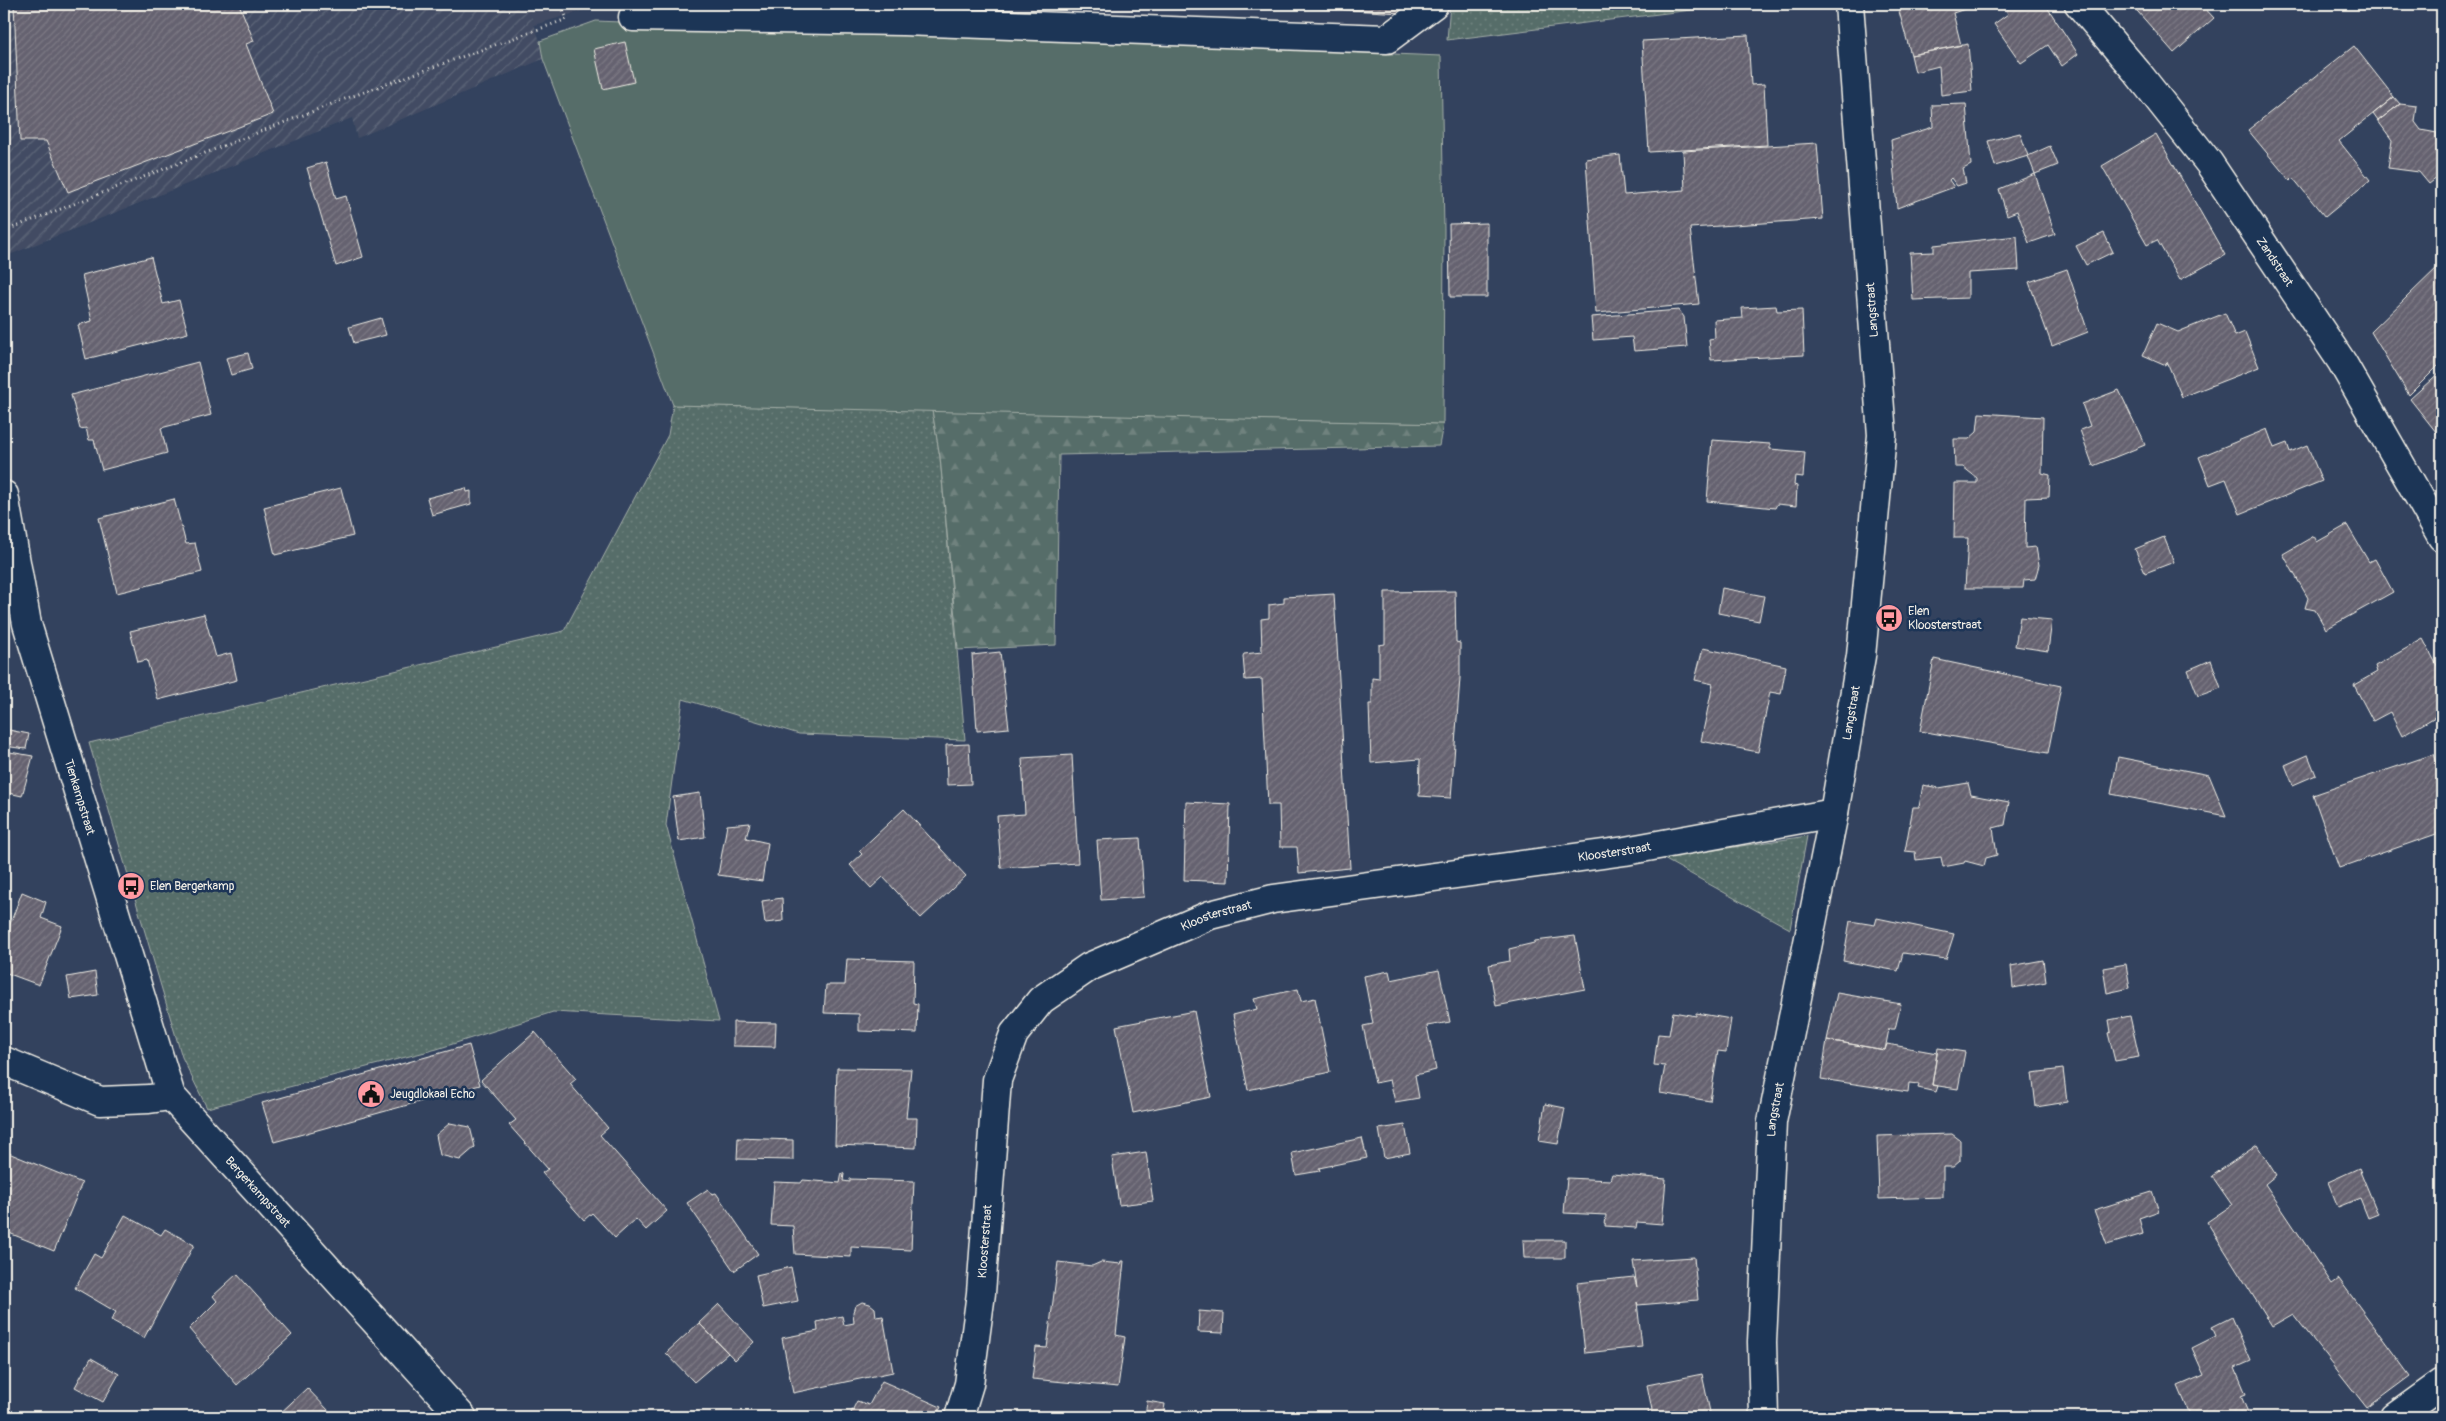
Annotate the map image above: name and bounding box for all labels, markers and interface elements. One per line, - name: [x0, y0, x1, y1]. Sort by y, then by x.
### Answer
- street label: Zandstraat: [2253, 234, 2296, 290]
- street label: Langstraat: [1863, 282, 1882, 338]
- bus stop icon: Elen Kloosterstraat: [1874, 603, 1904, 633]
- place label: Elen Kloosterstraat: [1908, 604, 1982, 633]
- street label: Langstraat: [1840, 684, 1864, 741]
- street label: Tienkampstraat: [61, 758, 98, 837]
- street label: Kloosterstraat: [1577, 839, 1652, 865]
- bus stop icon: Elen Bergerkamp: [116, 871, 146, 901]
- place label: Elen Bergerkamp: [150, 879, 235, 894]
- street label: Kloosterstraat: [1179, 898, 1253, 935]
- public building icon: Jeugdlokaal Echo: [356, 1079, 386, 1109]
- street label: Langstraat: [1764, 1081, 1788, 1137]
- place label: Jeugdlokaal Echo: [390, 1087, 476, 1102]
- street label: Bergerkampstraat: [222, 1154, 294, 1231]
- street label: Kloosterstraat: [975, 1204, 996, 1279]

